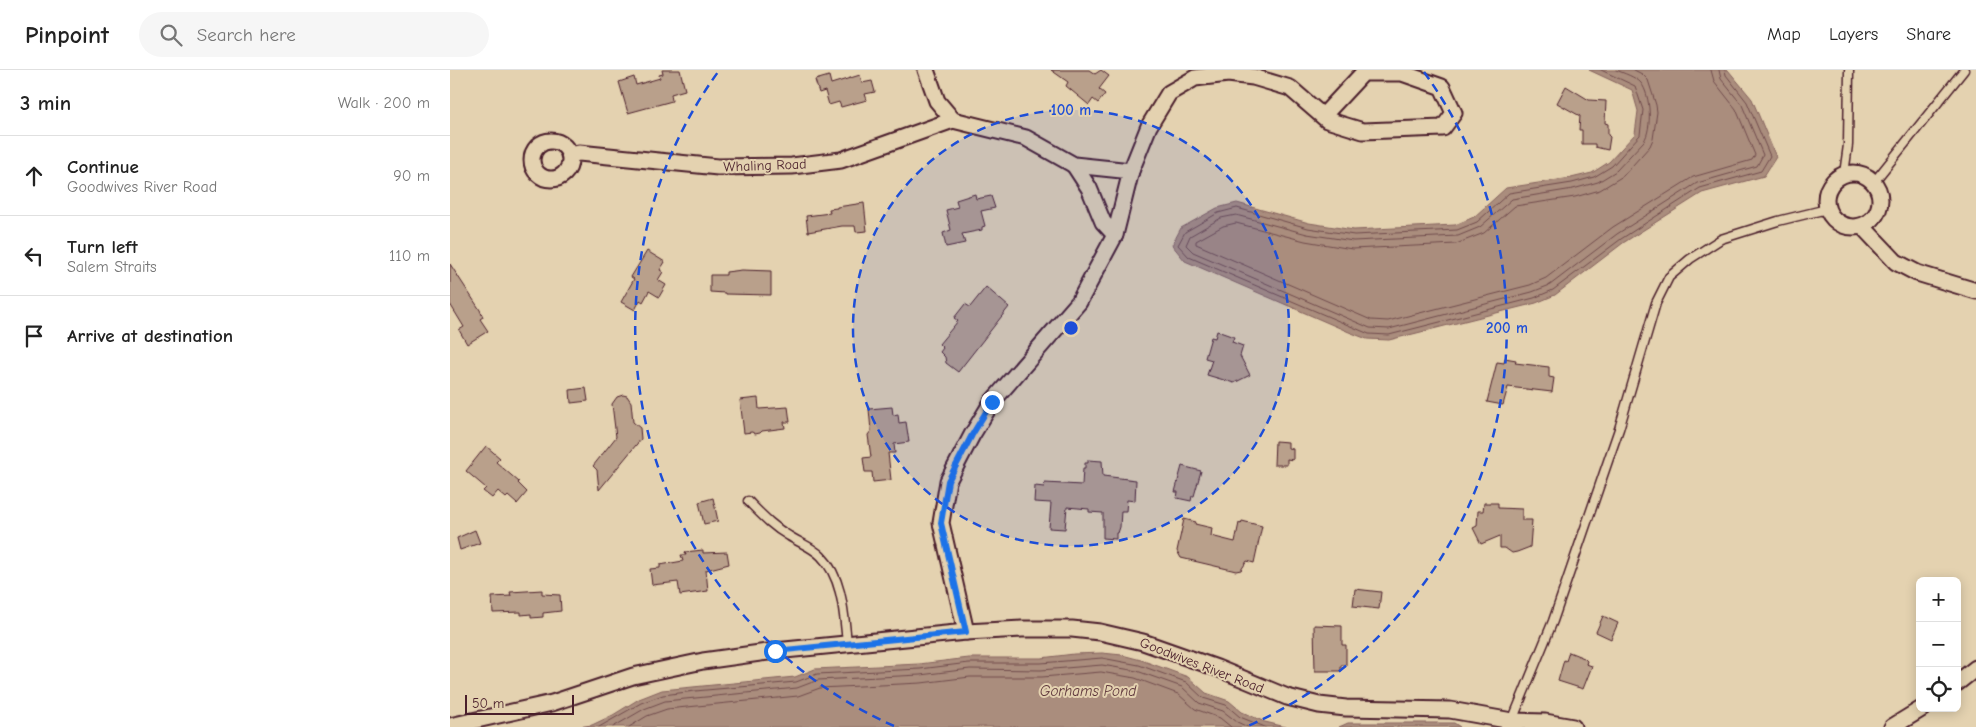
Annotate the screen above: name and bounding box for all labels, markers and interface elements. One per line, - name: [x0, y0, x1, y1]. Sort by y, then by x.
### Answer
- search box: [139, 12, 489, 57]
- text: Pinpoint: [25, 21, 109, 49]
- icon: search: [157, 21, 185, 49]
- text: Search here: [197, 24, 296, 46]
- text: Map: [1767, 24, 1801, 45]
- text: Layers: [1829, 24, 1878, 45]
- text: Share: [1906, 24, 1951, 45]
- text: 3 min: [20, 91, 71, 115]
- text: Walk · 200 m: [338, 94, 430, 112]
- text: 100 m: [1051, 101, 1091, 119]
- text: Continue: [67, 156, 139, 178]
- street label: Whaling Road: [723, 156, 807, 175]
- icon: ahead: [20, 162, 48, 190]
- text: 90 m: [393, 167, 430, 185]
- text: Goodwives River Road: [67, 178, 217, 196]
- text: Turn left: [67, 236, 138, 258]
- icon: left: [20, 242, 48, 270]
- text: 110 m: [389, 247, 430, 265]
- text: Salem Straits: [67, 258, 157, 276]
- centre of rings: [1062, 319, 1080, 337]
- text: 200 m: [1486, 319, 1528, 337]
- icon: arrive: [20, 322, 48, 350]
- text: Arrive at destination: [67, 325, 233, 347]
- route end: [981, 391, 1004, 414]
- map controls: [1916, 577, 1961, 712]
- button: +: [1916, 577, 1961, 622]
- button: −: [1916, 622, 1961, 667]
- street label: Goodwives River Road: [1137, 634, 1266, 697]
- route start: [764, 640, 787, 663]
- button: locate: [1916, 667, 1961, 712]
- water label: Gorhams Pond: [1040, 682, 1137, 700]
- scale bar: [465, 692, 574, 715]
- text: 50 m: [472, 695, 504, 712]

